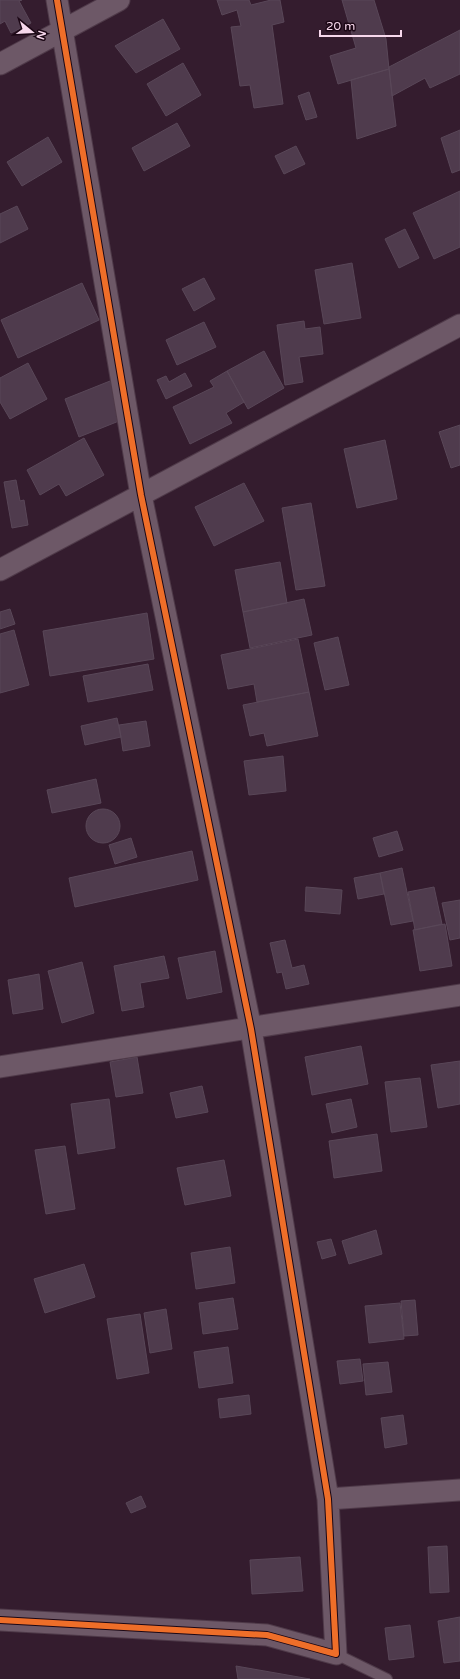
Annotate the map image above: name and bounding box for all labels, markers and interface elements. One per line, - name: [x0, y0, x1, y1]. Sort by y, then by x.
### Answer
- north arrow: [12, 12, 52, 52]
- scale bar: [320, 12, 401, 38]
- text: 20 m: [326, 19, 355, 33]
- text: N: [33, 29, 49, 41]

